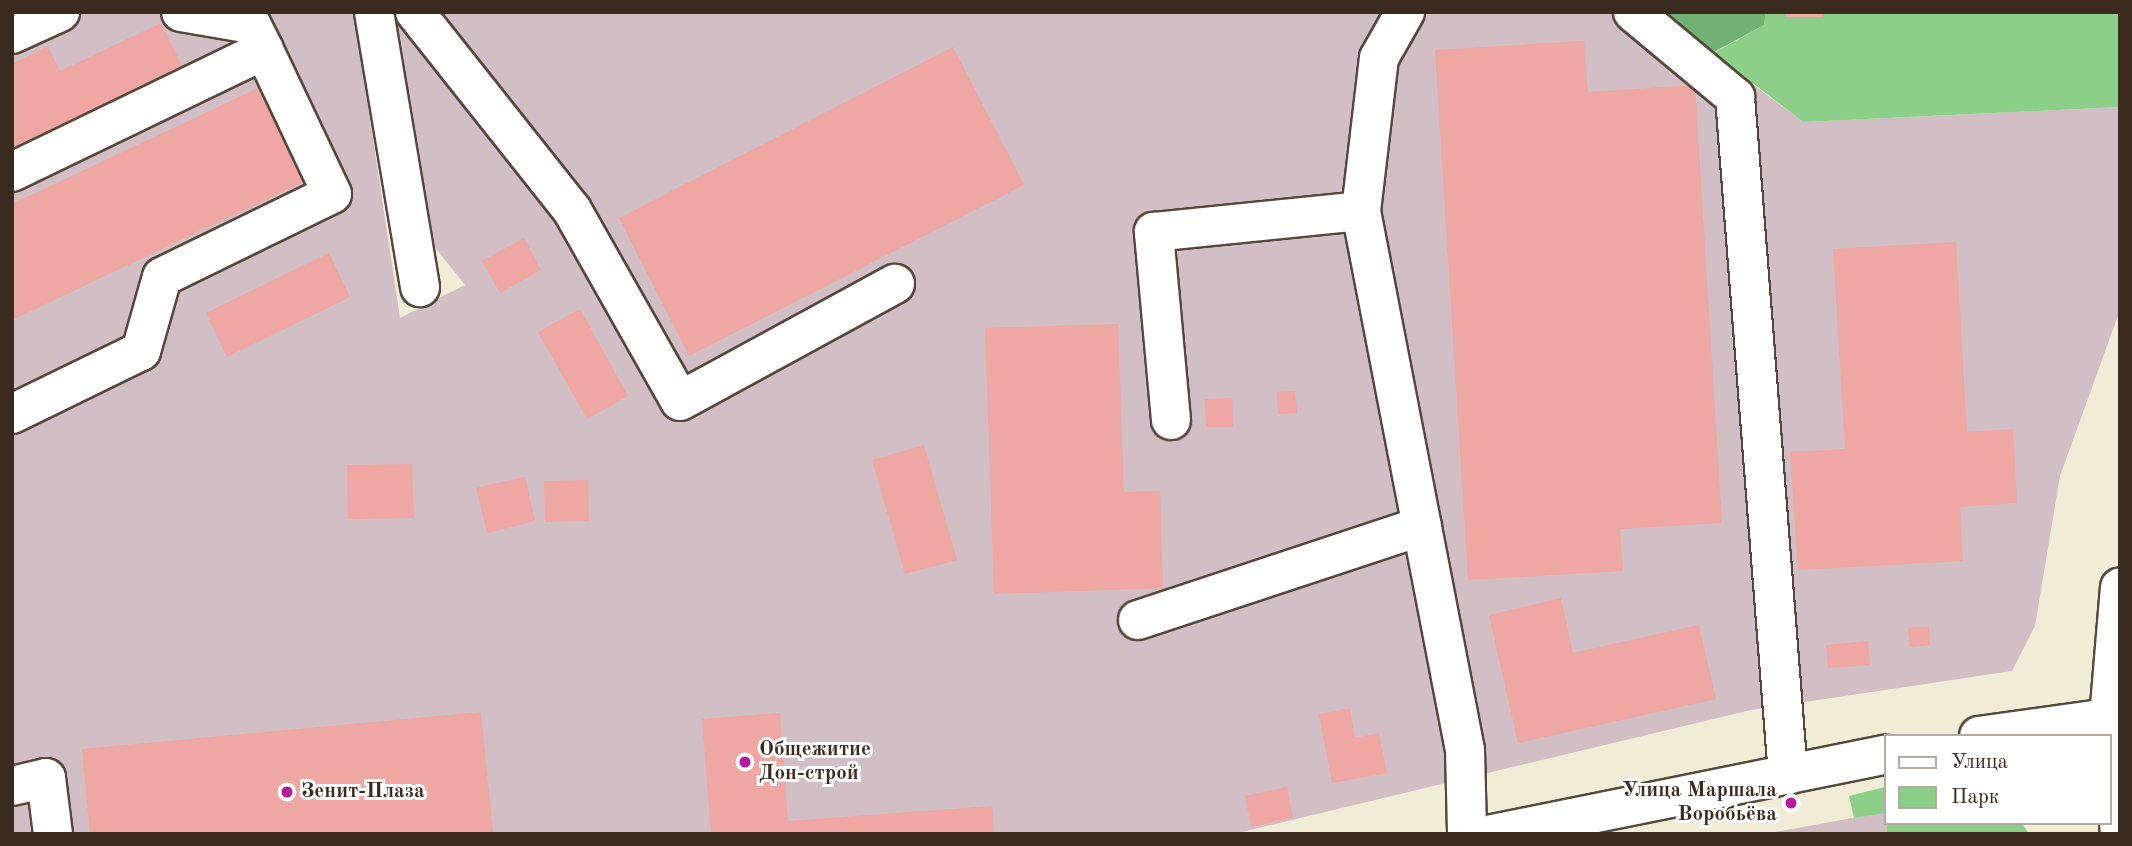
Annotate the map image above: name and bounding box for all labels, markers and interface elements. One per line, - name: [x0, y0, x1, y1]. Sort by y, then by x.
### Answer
- legend: [1884, 734, 2111, 825]
- place label: Общежитие Дон-строй: [759, 737, 871, 787]
- text: Улица: [1951, 752, 2008, 773]
- marker: Общежитие Дон-строй: [737, 754, 753, 770]
- place label: Улица Маршала Воробьёва: [1622, 778, 1777, 828]
- place label: Зенит-Плаза: [301, 779, 425, 805]
- marker: Зенит-Плаза: [279, 784, 295, 800]
- text: Парк: [1951, 787, 1999, 808]
- marker: Улица Маршала Воробьёва: [1783, 795, 1799, 811]

